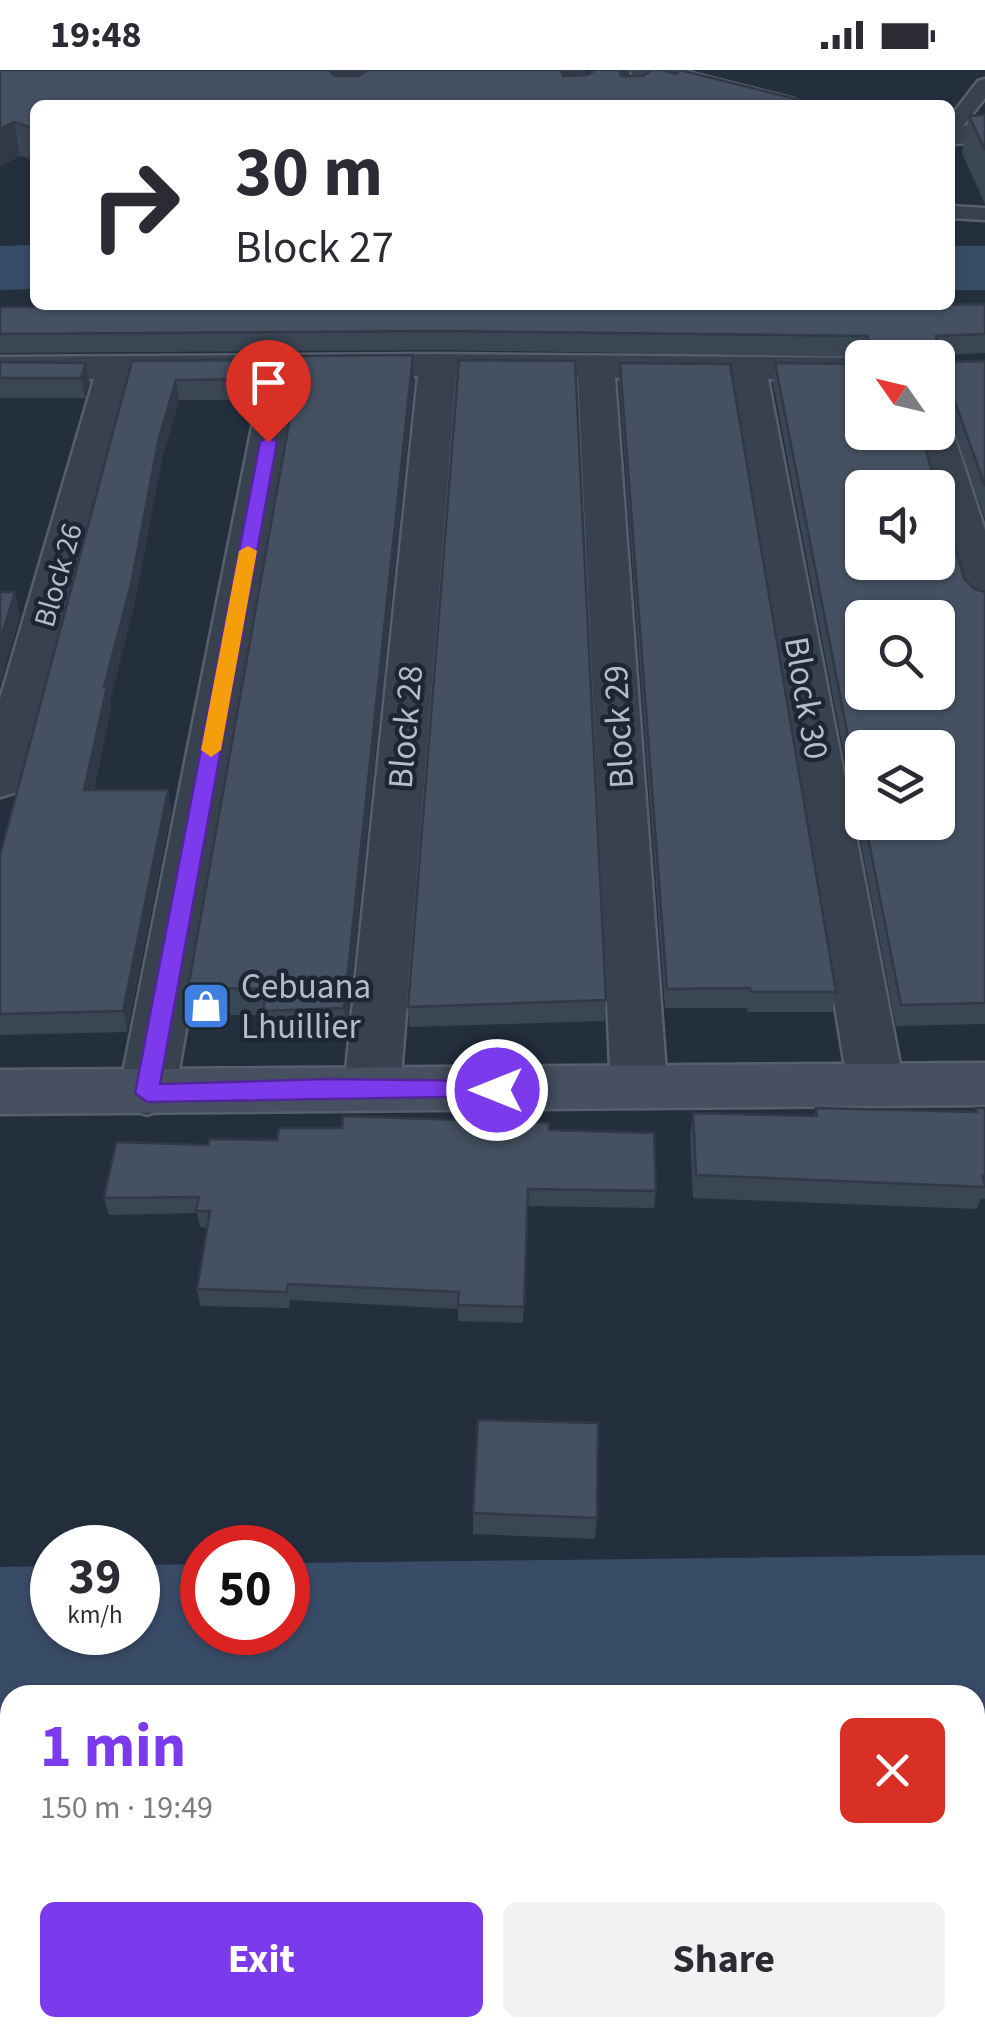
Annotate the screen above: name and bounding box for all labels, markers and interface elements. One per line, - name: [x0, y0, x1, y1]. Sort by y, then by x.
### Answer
- text: 19:48: [50, 8, 142, 62]
- text: 30 m: [235, 123, 383, 223]
- icon: right: [70, 140, 200, 270]
- text: Block 27: [235, 216, 394, 280]
- pin: [226, 340, 311, 443]
- north arrow: [845, 340, 955, 450]
- map controls: [845, 340, 955, 840]
- icon: arrive: [241, 355, 296, 410]
- button: sound: [845, 470, 955, 580]
- street label: Block 26: [23, 518, 94, 632]
- button: search: [845, 600, 955, 710]
- street label: Block 30: [771, 633, 841, 763]
- street label: Block 28: [376, 663, 436, 791]
- street label: Block 29: [591, 664, 647, 790]
- button: layers: [845, 730, 955, 840]
- place label: Cebuana Lhuillier: [241, 962, 371, 1052]
- shop icon: Cebuana Lhuillier: [180, 980, 232, 1032]
- position arrow: [445, 1038, 549, 1142]
- speed limit sign: 50: [180, 1525, 310, 1655]
- text: 39: [69, 1542, 121, 1613]
- text: km/h: [67, 1597, 123, 1633]
- text: 1 min: [40, 1705, 186, 1790]
- button: close: [840, 1718, 945, 1823]
- text: 150 m · 19:49: [40, 1785, 213, 1831]
- button: Exit: [40, 1902, 483, 2017]
- button: Share: [503, 1902, 945, 2017]

